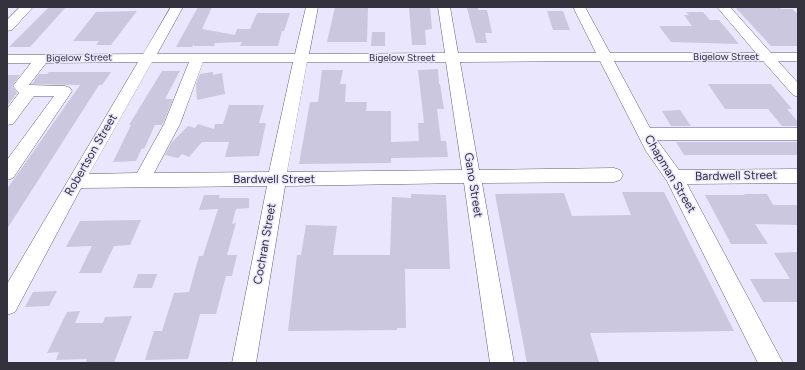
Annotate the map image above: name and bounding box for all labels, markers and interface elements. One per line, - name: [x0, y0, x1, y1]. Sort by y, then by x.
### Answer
- street label: Bigelow Street: [46, 51, 112, 65]
- street label: Bigelow Street: [693, 51, 759, 63]
- street label: Bigelow Street: [369, 52, 435, 64]
- street label: Robertson Street: [62, 111, 120, 199]
- street label: Chapman Street: [641, 133, 699, 215]
- street label: Gano Street: [461, 152, 485, 218]
- street label: Bardwell Street: [695, 168, 777, 184]
- street label: Bardwell Street: [233, 172, 315, 186]
- street label: Cochran Street: [251, 202, 279, 286]

